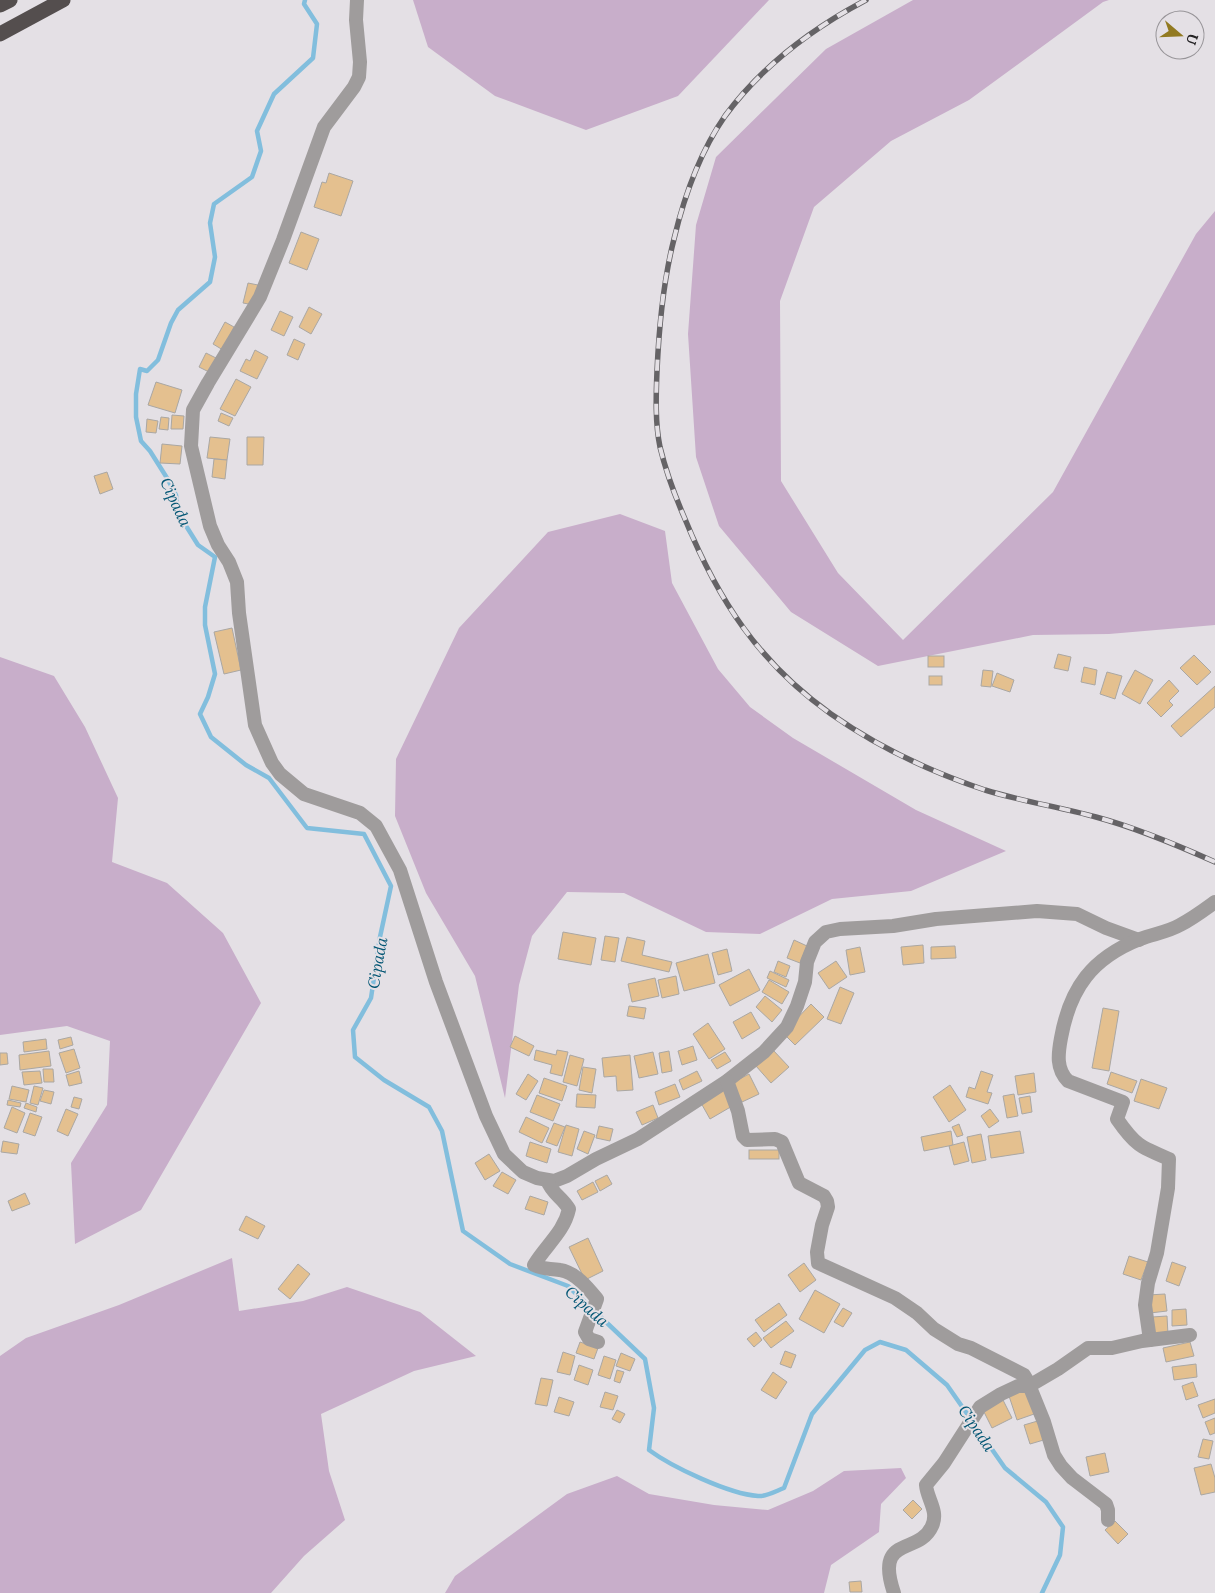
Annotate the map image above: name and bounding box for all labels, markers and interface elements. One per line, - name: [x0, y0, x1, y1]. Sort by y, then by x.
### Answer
- north arrow: [1155, 10, 1205, 60]
- text: U: [1182, 31, 1203, 48]
- water label: Cipada: [156, 474, 196, 530]
- water label: Cipada: [363, 936, 391, 990]
- water label: Cipada: [561, 1281, 613, 1331]
- water label: Cipada: [954, 1401, 1000, 1455]

